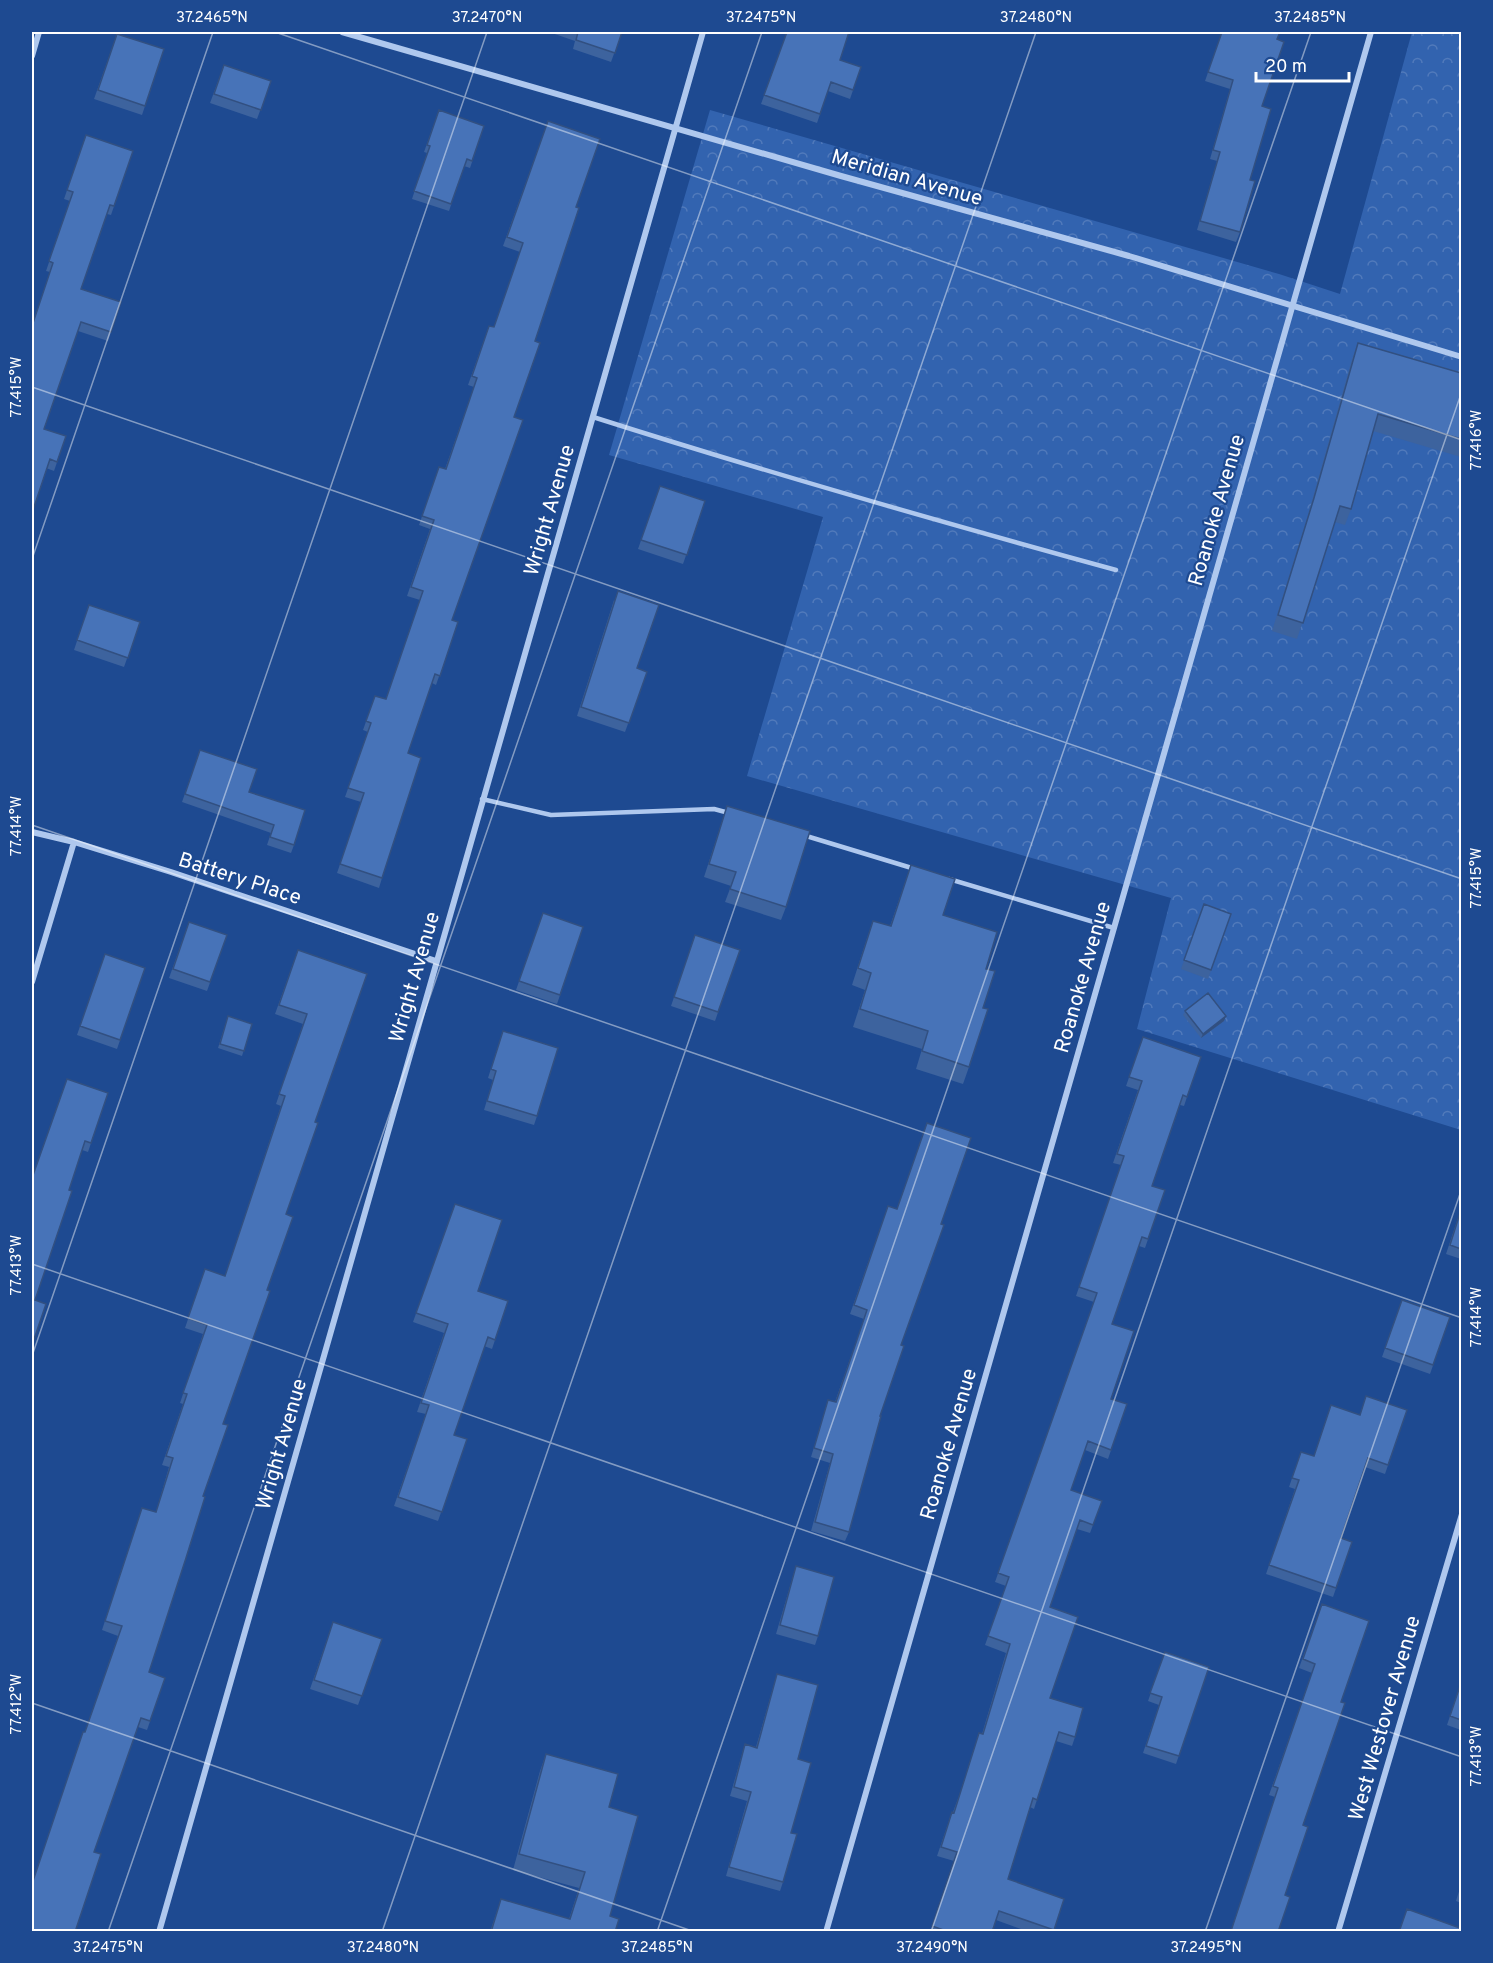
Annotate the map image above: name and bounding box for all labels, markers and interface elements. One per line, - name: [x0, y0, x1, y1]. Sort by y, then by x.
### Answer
- text: 37.2465°N: [176, 9, 248, 28]
- text: 37.2470°N: [452, 9, 522, 28]
- text: 37.2475°N: [726, 9, 796, 28]
- text: 37.2480°N: [1000, 9, 1072, 28]
- text: 37.2485°N: [1274, 9, 1346, 28]
- scale bar: [1256, 45, 1349, 83]
- text: 20 m: [1265, 56, 1307, 79]
- street label: Meridian Avenue: [828, 144, 985, 213]
- text: 77.415°W: [8, 356, 27, 418]
- text: 77.416°W: [1468, 410, 1487, 470]
- street label: Roanoke Avenue: [1183, 431, 1252, 589]
- street label: Wright Avenue: [519, 442, 582, 579]
- text: 77.414°W: [8, 796, 27, 856]
- street label: Battery Place: [174, 847, 305, 912]
- text: 77.415°W: [1468, 847, 1487, 909]
- street label: Roanoke Avenue: [1049, 898, 1118, 1056]
- street label: Wright Avenue: [384, 909, 447, 1046]
- text: 77.413°W: [8, 1235, 27, 1295]
- text: 77.414°W: [1468, 1287, 1487, 1347]
- street label: Roanoke Avenue: [915, 1365, 984, 1523]
- street label: Wright Avenue: [251, 1376, 314, 1513]
- street label: West Westover Avenue: [1343, 1613, 1428, 1824]
- text: 77.412°W: [8, 1674, 27, 1734]
- text: 77.413°W: [1468, 1726, 1487, 1786]
- text: 37.2475°N: [73, 1939, 143, 1958]
- text: 37.2480°N: [347, 1939, 419, 1958]
- text: 37.2485°N: [621, 1939, 693, 1958]
- text: 37.2490°N: [896, 1939, 968, 1958]
- text: 37.2495°N: [1170, 1939, 1242, 1958]

